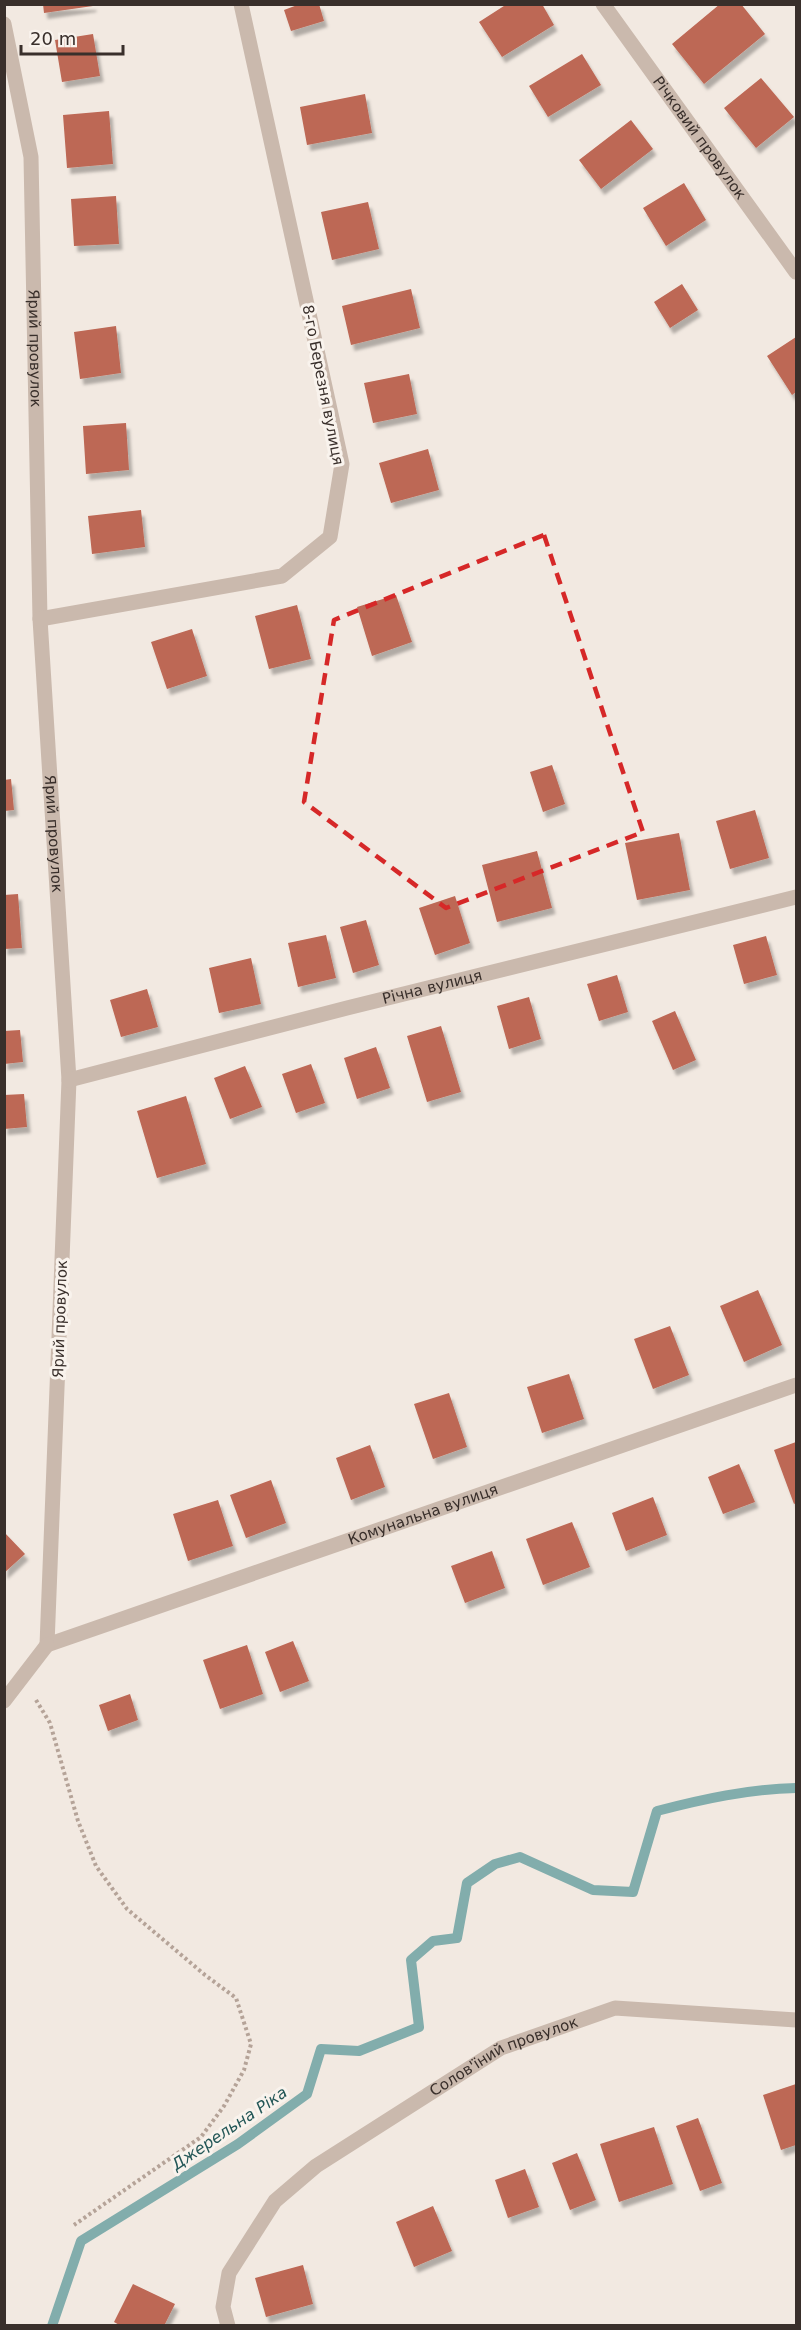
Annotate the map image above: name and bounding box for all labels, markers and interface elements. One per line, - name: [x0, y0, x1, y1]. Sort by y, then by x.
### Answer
- scale bar: [21, 18, 123, 56]
- text: 20 m: [30, 28, 76, 49]
- street label: Річковий провулок: [649, 73, 750, 203]
- street label: Ярий провулок: [25, 289, 45, 408]
- street label: 8-го Березня вулиця: [299, 303, 347, 467]
- street label: Ярий провулок: [41, 774, 66, 893]
- street label: Річна вулиця: [380, 966, 484, 1008]
- street label: Ярий провулок: [49, 1260, 71, 1378]
- street label: Комунальна вулиця: [346, 1480, 500, 1549]
- street label: Солов'їний провулок: [426, 2013, 580, 2100]
- water label: Джерельна Ріка: [167, 2083, 291, 2175]

